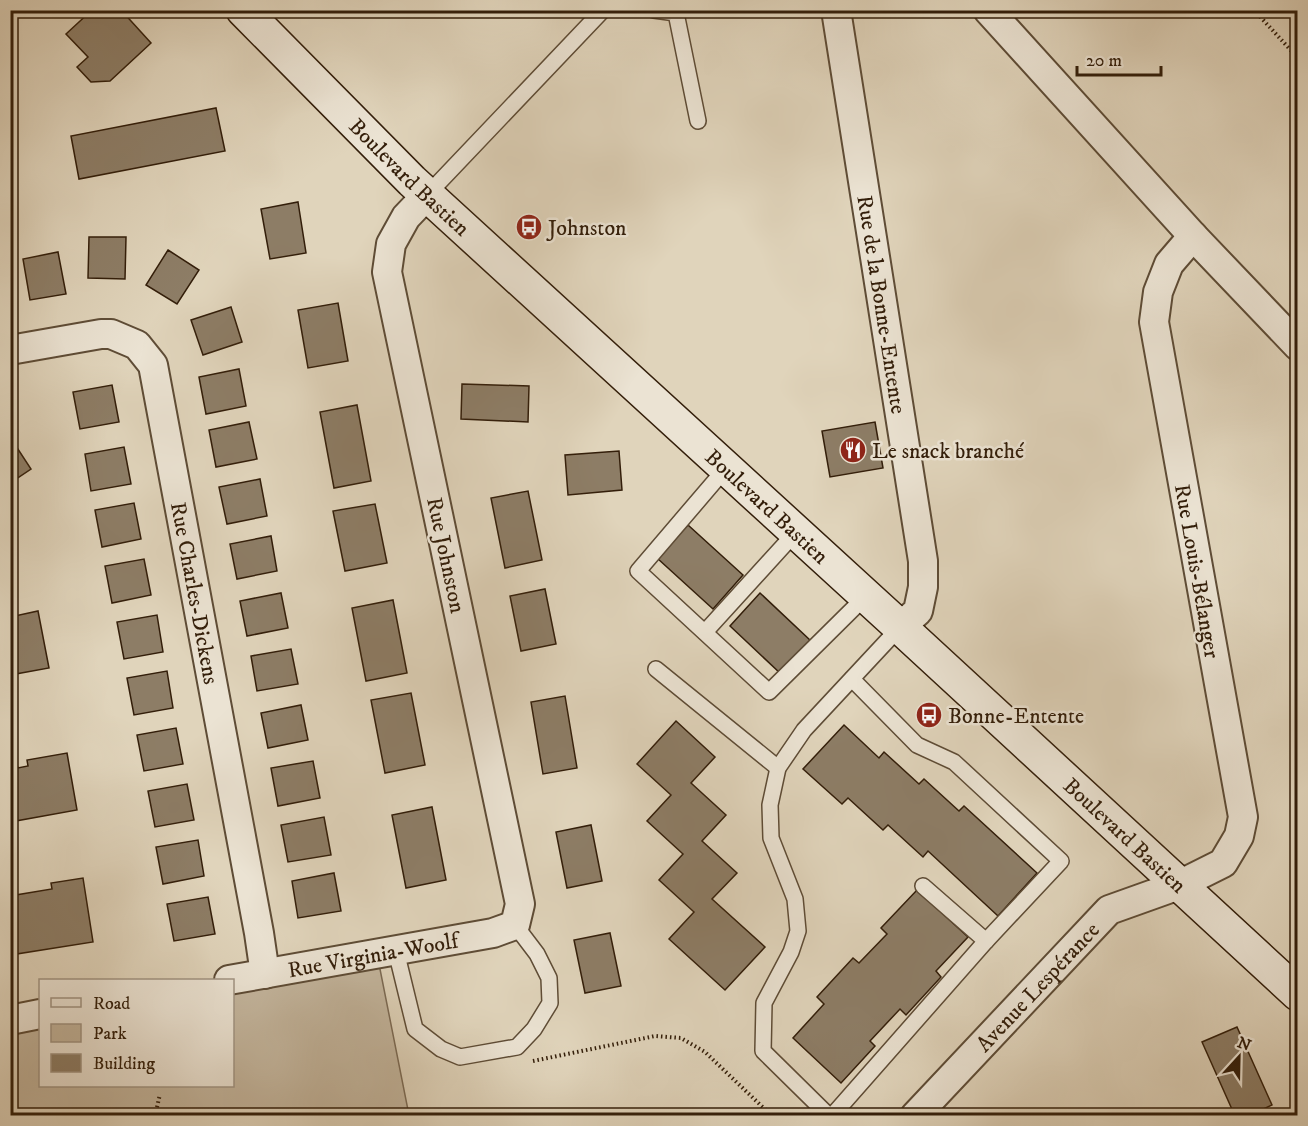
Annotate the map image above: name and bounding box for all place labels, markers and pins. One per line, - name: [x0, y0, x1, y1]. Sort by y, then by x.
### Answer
- bus stop icon: Johnston: [514, 212, 544, 242]
- place label: Johnston: [546, 215, 627, 242]
- restaurant icon: Le snack branché: [838, 435, 868, 465]
- place label: Le snack branché: [872, 438, 1024, 465]
- bus stop icon: Bonne-Entente: [914, 700, 944, 730]
- place label: Bonne-Entente: [948, 703, 1084, 730]

